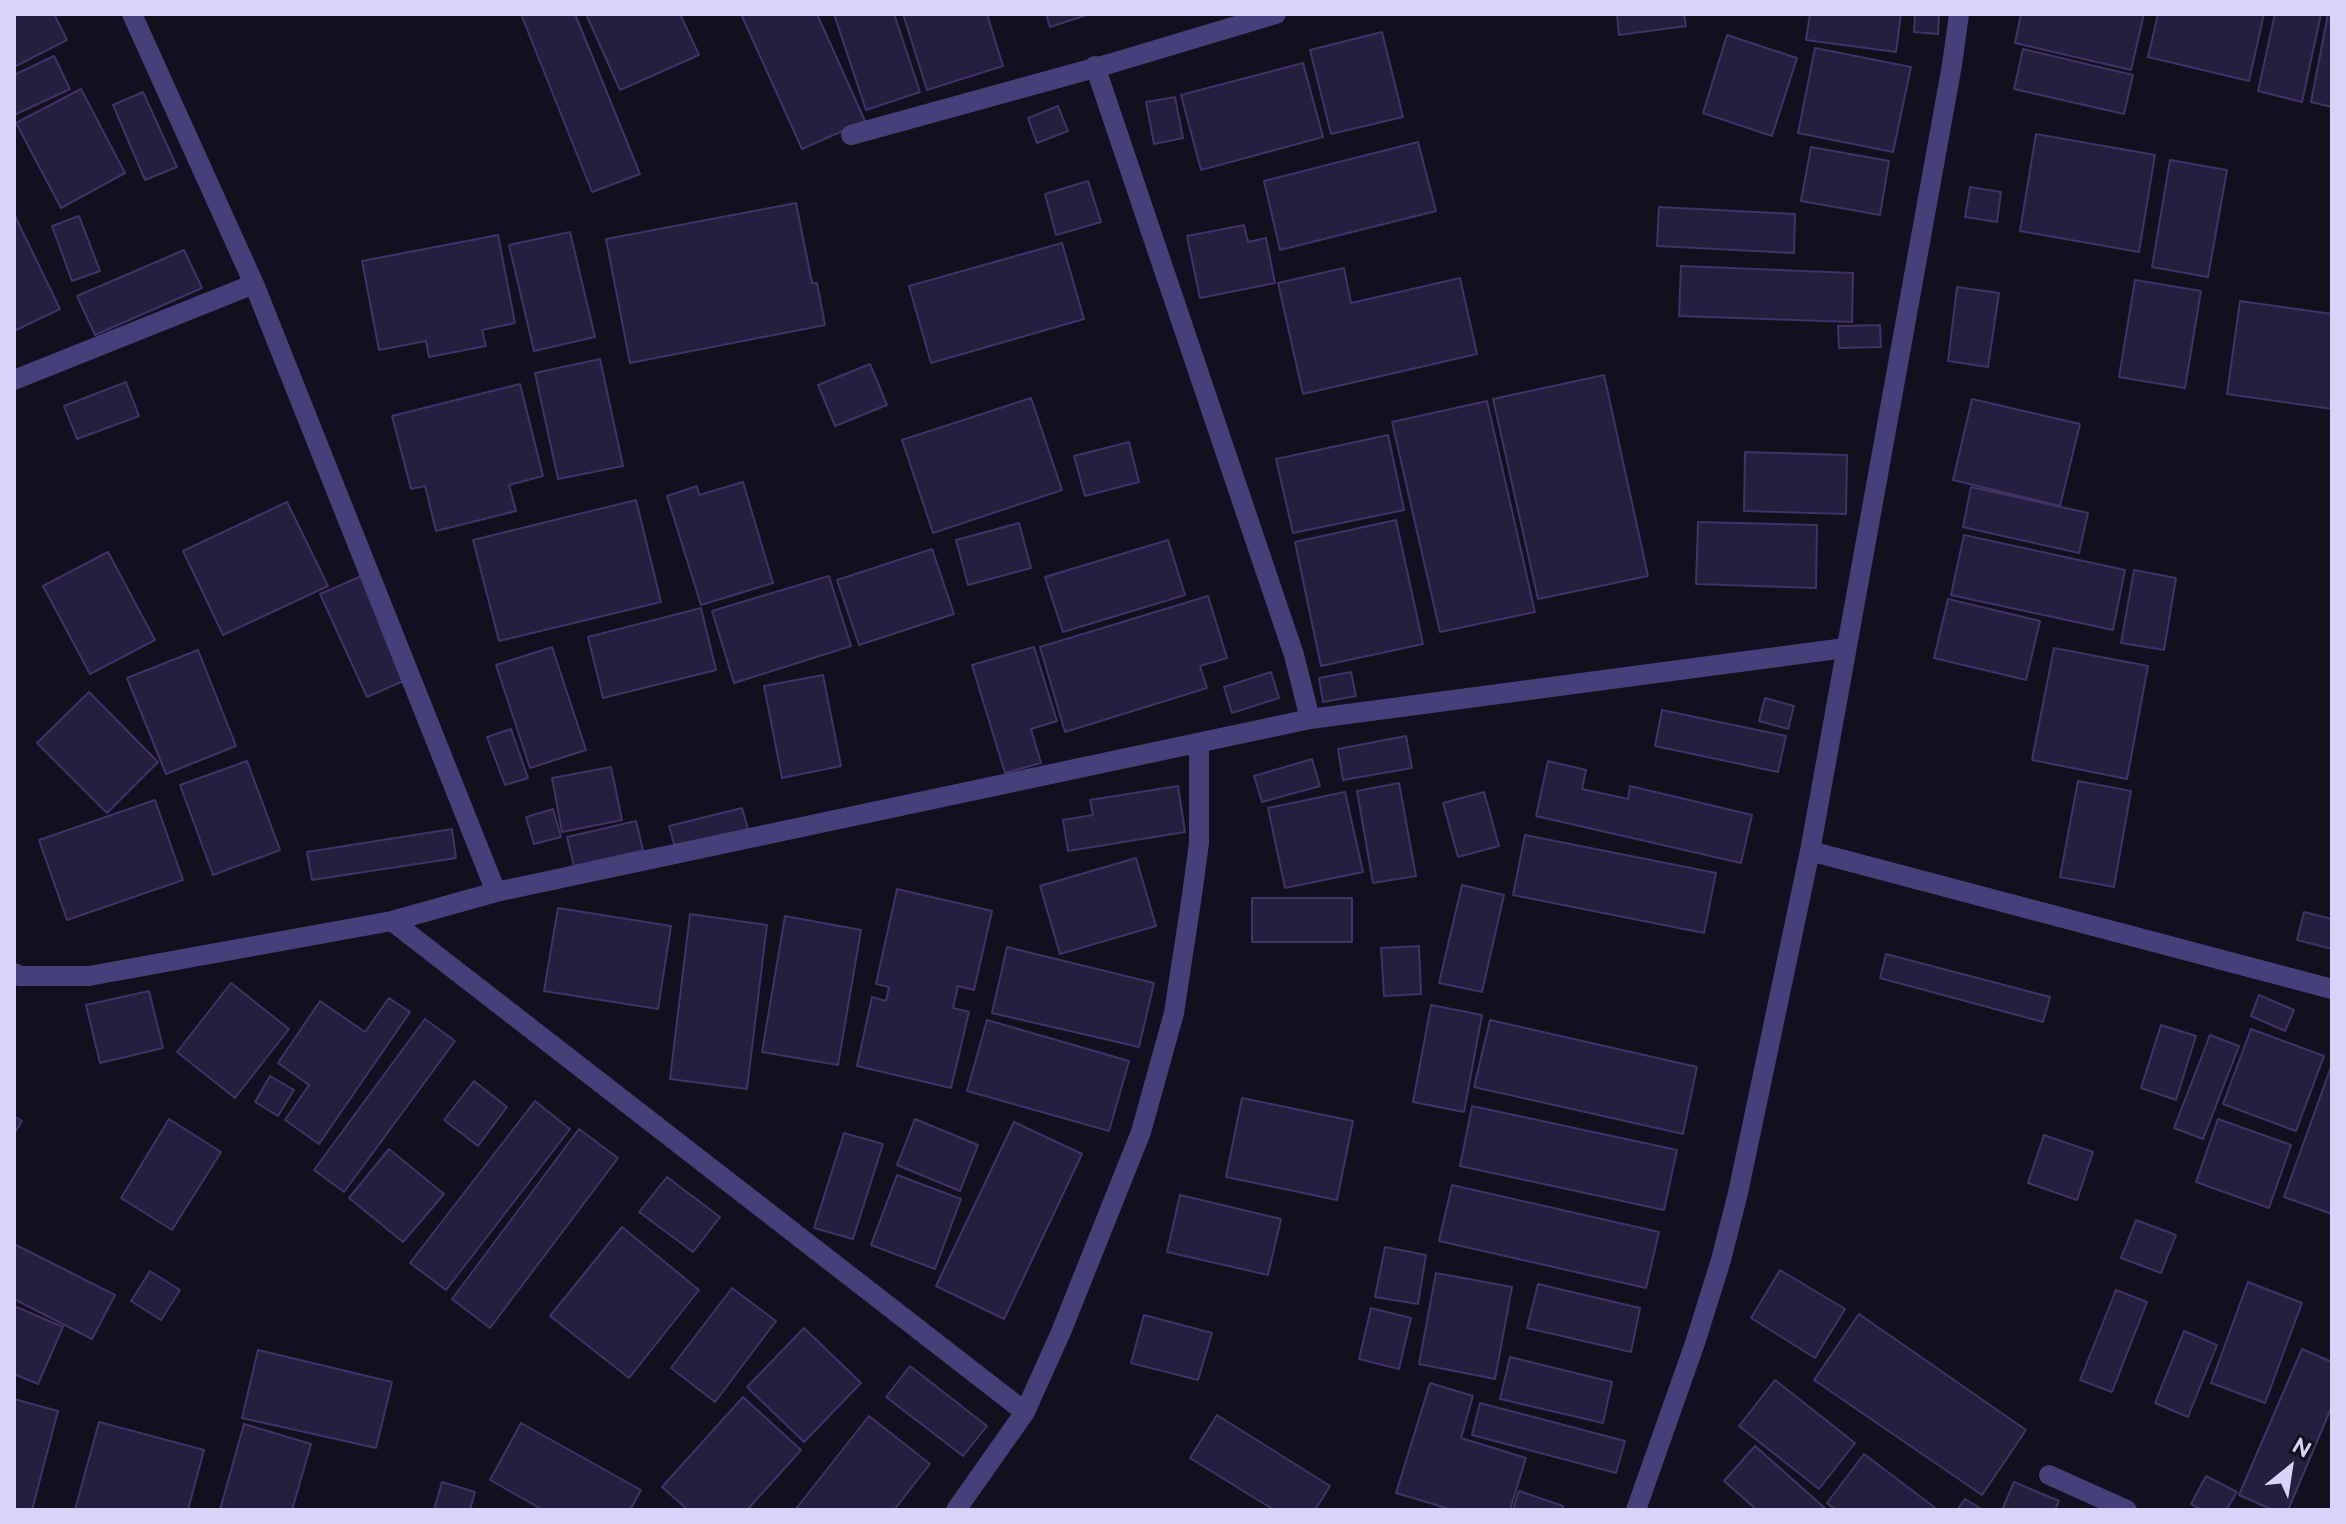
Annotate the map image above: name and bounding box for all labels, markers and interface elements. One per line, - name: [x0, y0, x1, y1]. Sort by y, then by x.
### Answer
- north arrow: [2250, 1428, 2330, 1508]
- text: N: [2288, 1432, 2316, 1463]

